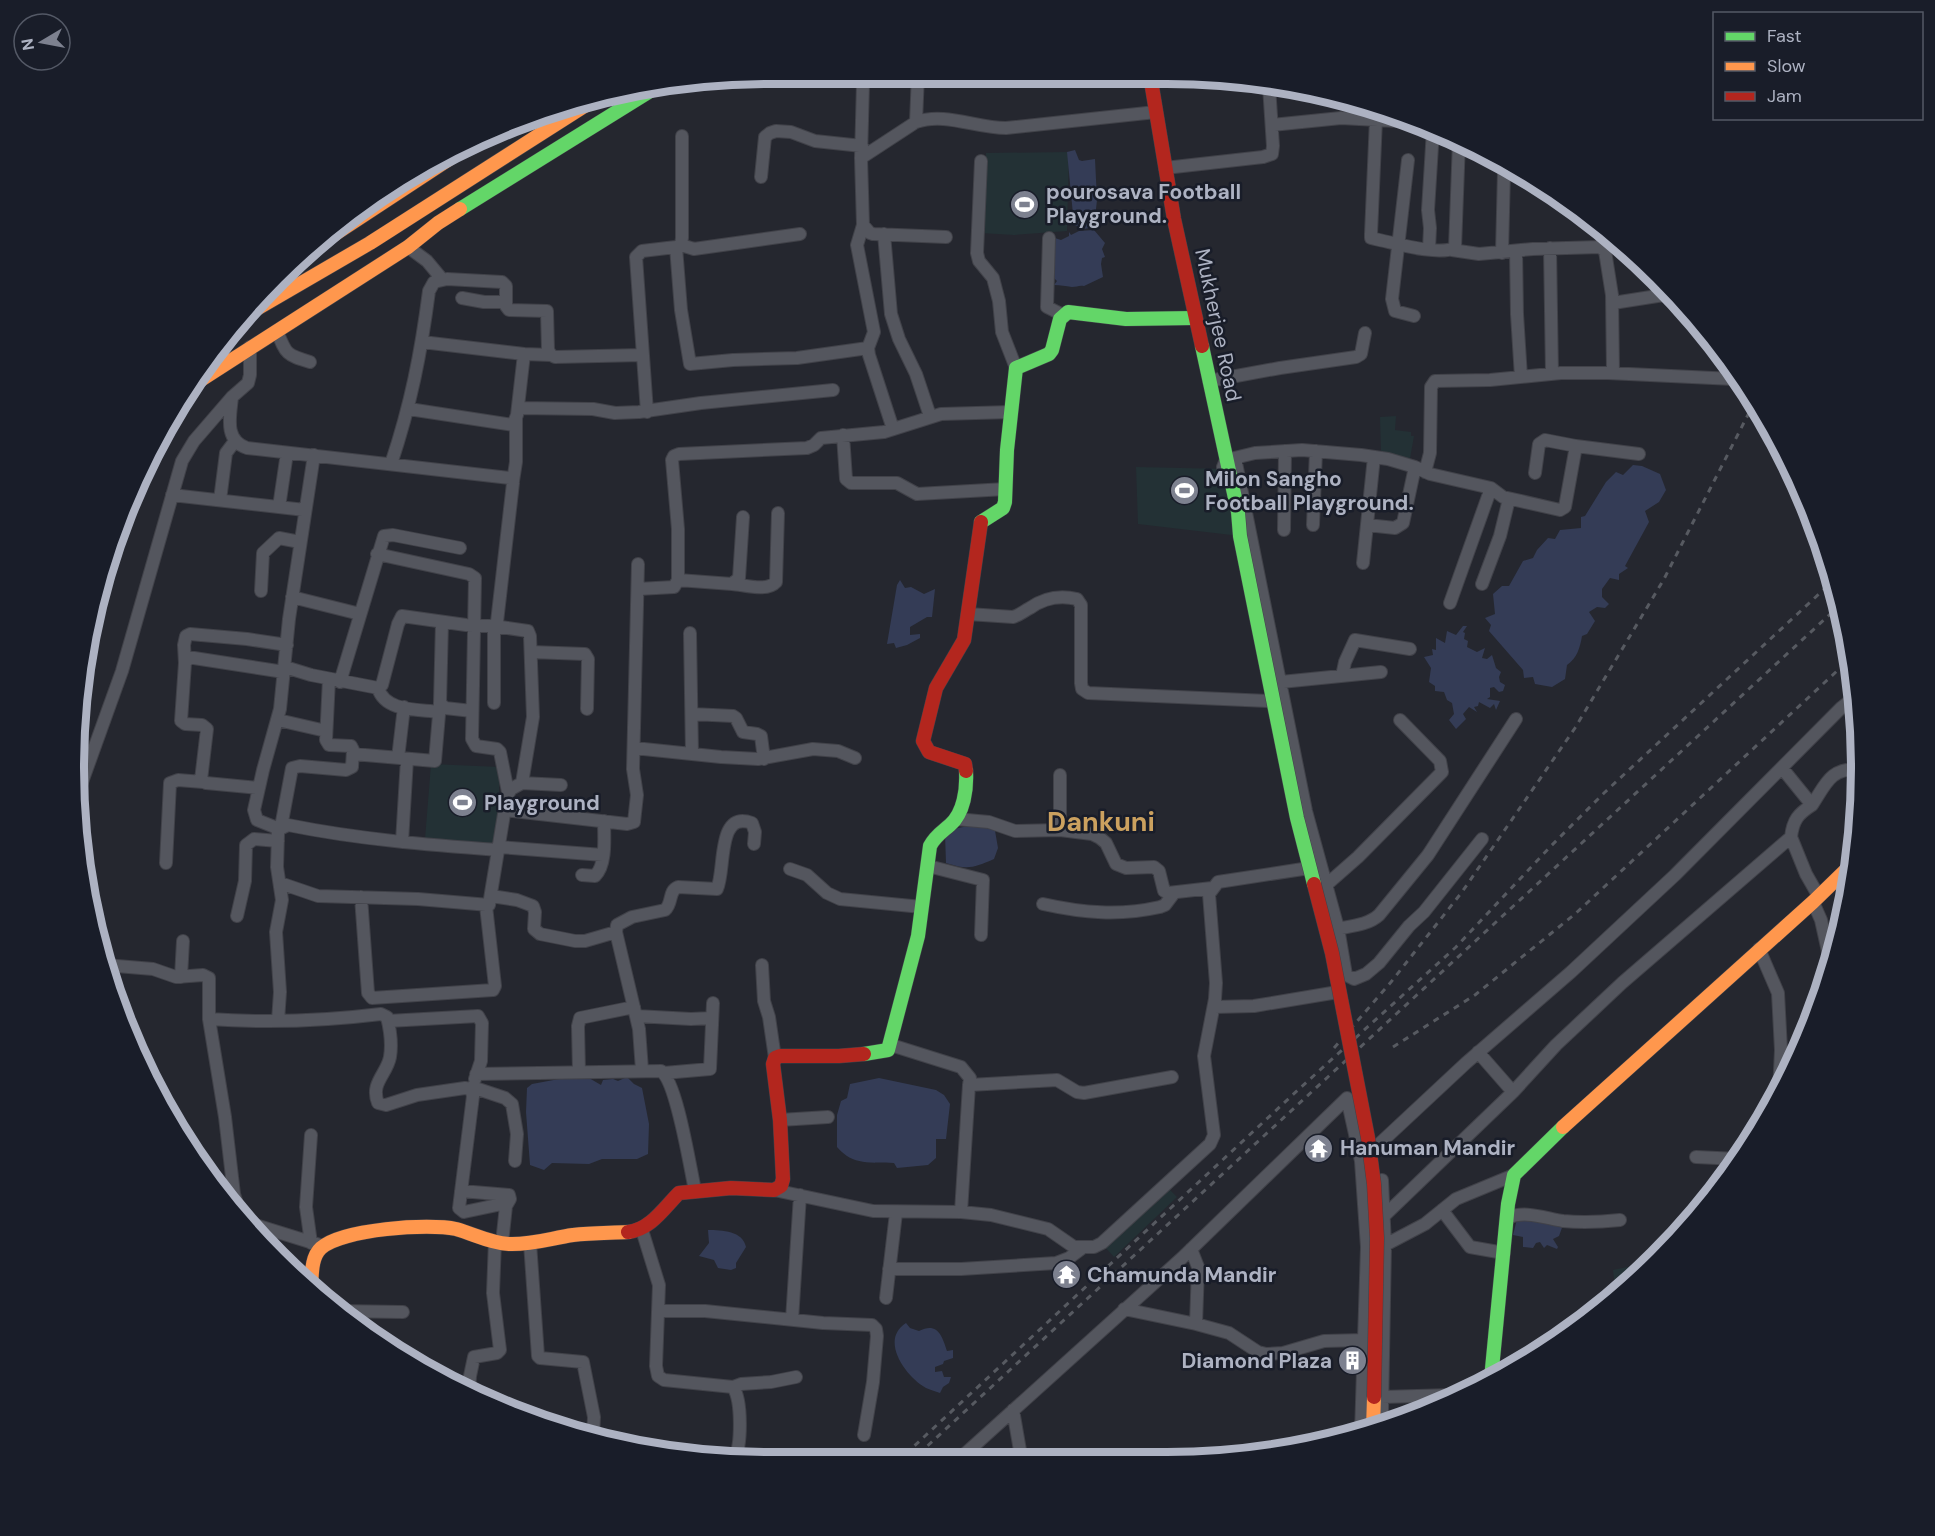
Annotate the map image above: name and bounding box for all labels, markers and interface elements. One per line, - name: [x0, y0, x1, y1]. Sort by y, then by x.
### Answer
- north arrow: [12, 12, 72, 72]
- legend: [1713, 12, 1923, 120]
- text: Fast: [1767, 24, 1802, 48]
- text: N: [16, 37, 39, 52]
- text: Slow: [1767, 54, 1806, 78]
- text: Jam: [1767, 84, 1802, 108]
- place label: pourosava Football Playground.: [1046, 178, 1241, 230]
- sports icon: pourosava Football Playground.: [1009, 188, 1041, 220]
- street label: Mukherjee Road: [1188, 246, 1248, 404]
- place label: Milon Sangho Football Playground.: [1205, 465, 1414, 517]
- sports icon: Milon Sangho Football Playground.: [1168, 475, 1200, 507]
- sports icon: Playground: [447, 787, 479, 819]
- place label: Playground: [484, 789, 600, 817]
- district label: Dankuni: [1047, 804, 1155, 839]
- temple icon: Hanuman Mandir: [1303, 1132, 1335, 1164]
- place label: Hanuman Mandir: [1340, 1134, 1516, 1162]
- temple icon: Chamunda Mandir: [1050, 1259, 1082, 1291]
- place label: Chamunda Mandir: [1087, 1261, 1277, 1289]
- building icon: Diamond Plaza: [1337, 1345, 1369, 1377]
- place label: Diamond Plaza: [1181, 1347, 1332, 1375]

